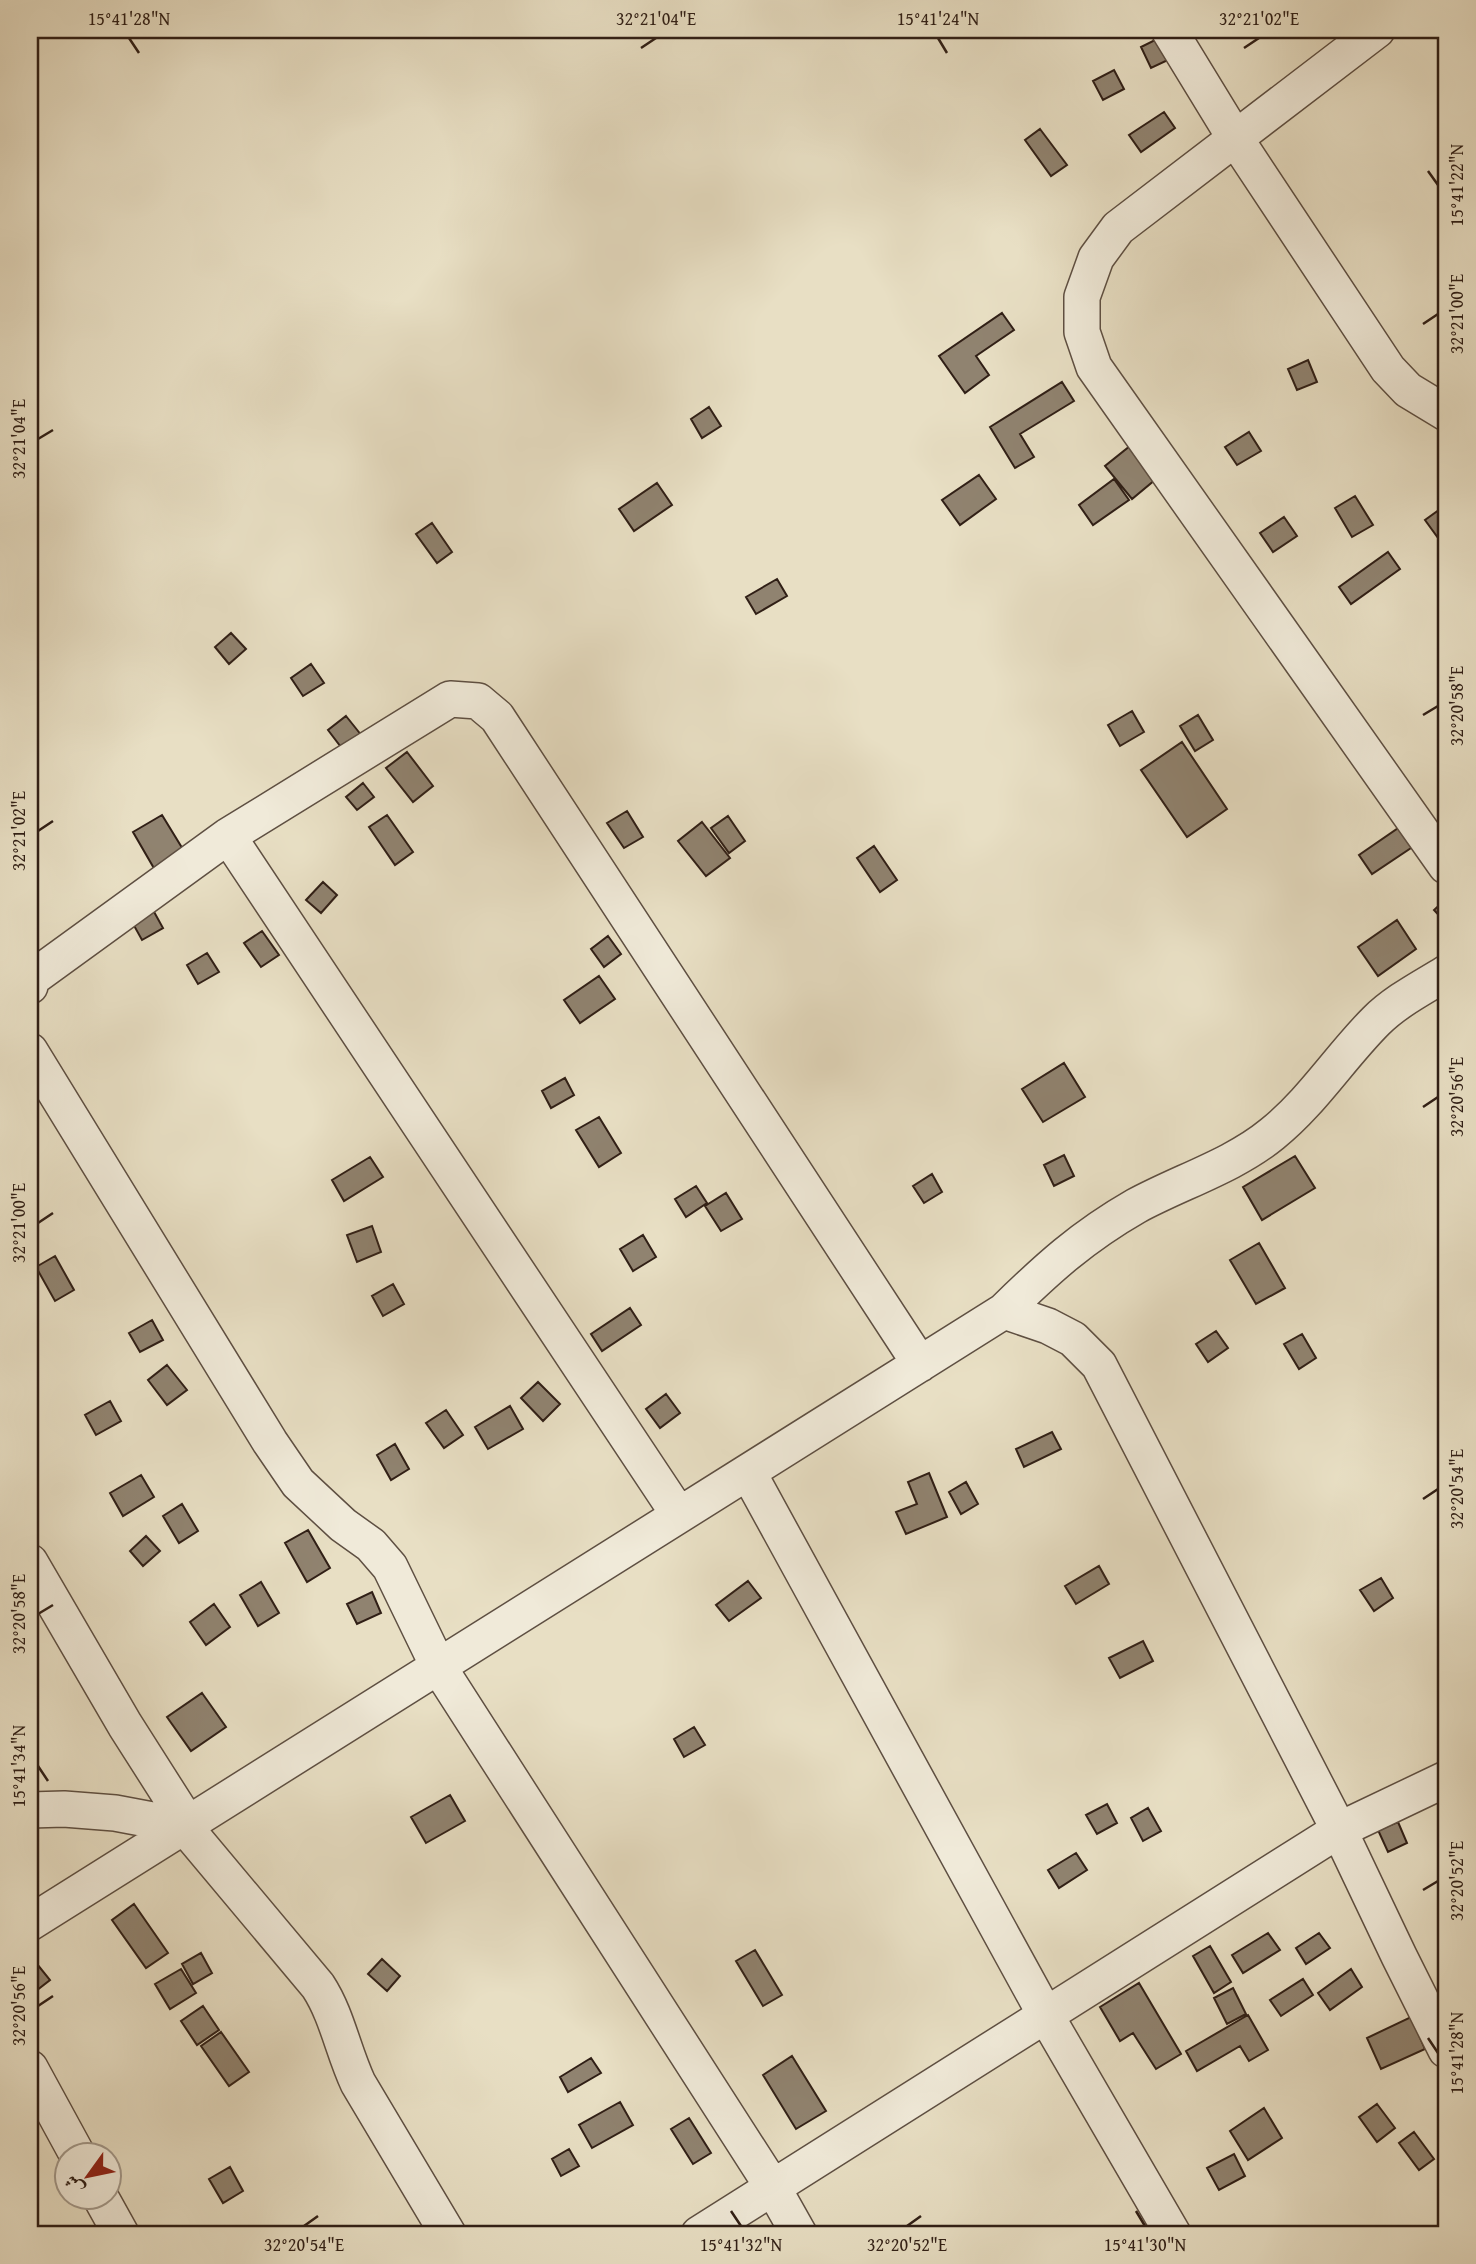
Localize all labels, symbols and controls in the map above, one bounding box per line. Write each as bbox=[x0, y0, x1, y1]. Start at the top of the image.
text: 15°41'28"N bbox=[88, 5, 171, 32]
text: 32°21'04"E bbox=[616, 5, 696, 32]
text: 15°41'24"N bbox=[897, 5, 980, 32]
text: 32°21'02"E bbox=[1219, 5, 1299, 32]
text: 15°41'22"N bbox=[1443, 143, 1470, 226]
text: 32°21'00"E bbox=[1443, 274, 1470, 354]
text: 32°21'04"E bbox=[5, 399, 32, 479]
text: 32°20'58"E bbox=[1443, 666, 1470, 746]
text: 32°21'02"E bbox=[5, 791, 32, 871]
text: 32°20'56"E bbox=[1443, 1057, 1470, 1137]
text: 32°21'00"E bbox=[5, 1183, 32, 1263]
text: 32°20'54"E bbox=[1443, 1449, 1470, 1529]
text: 32°20'58"E bbox=[5, 1574, 32, 1654]
text: 15°41'34"N bbox=[5, 1724, 32, 1807]
text: 32°20'52"E bbox=[1443, 1841, 1470, 1921]
text: 32°20'56"E bbox=[5, 1966, 32, 2046]
text: 15°41'28"N bbox=[1443, 2011, 1470, 2094]
north arrow bbox=[52, 2142, 122, 2212]
text: ش bbox=[57, 2170, 91, 2201]
text: 32°20'54"E bbox=[264, 2231, 344, 2258]
text: 15°41'32"N bbox=[700, 2231, 783, 2258]
text: 32°20'52"E bbox=[867, 2231, 947, 2258]
text: 15°41'30"N bbox=[1104, 2231, 1187, 2258]

